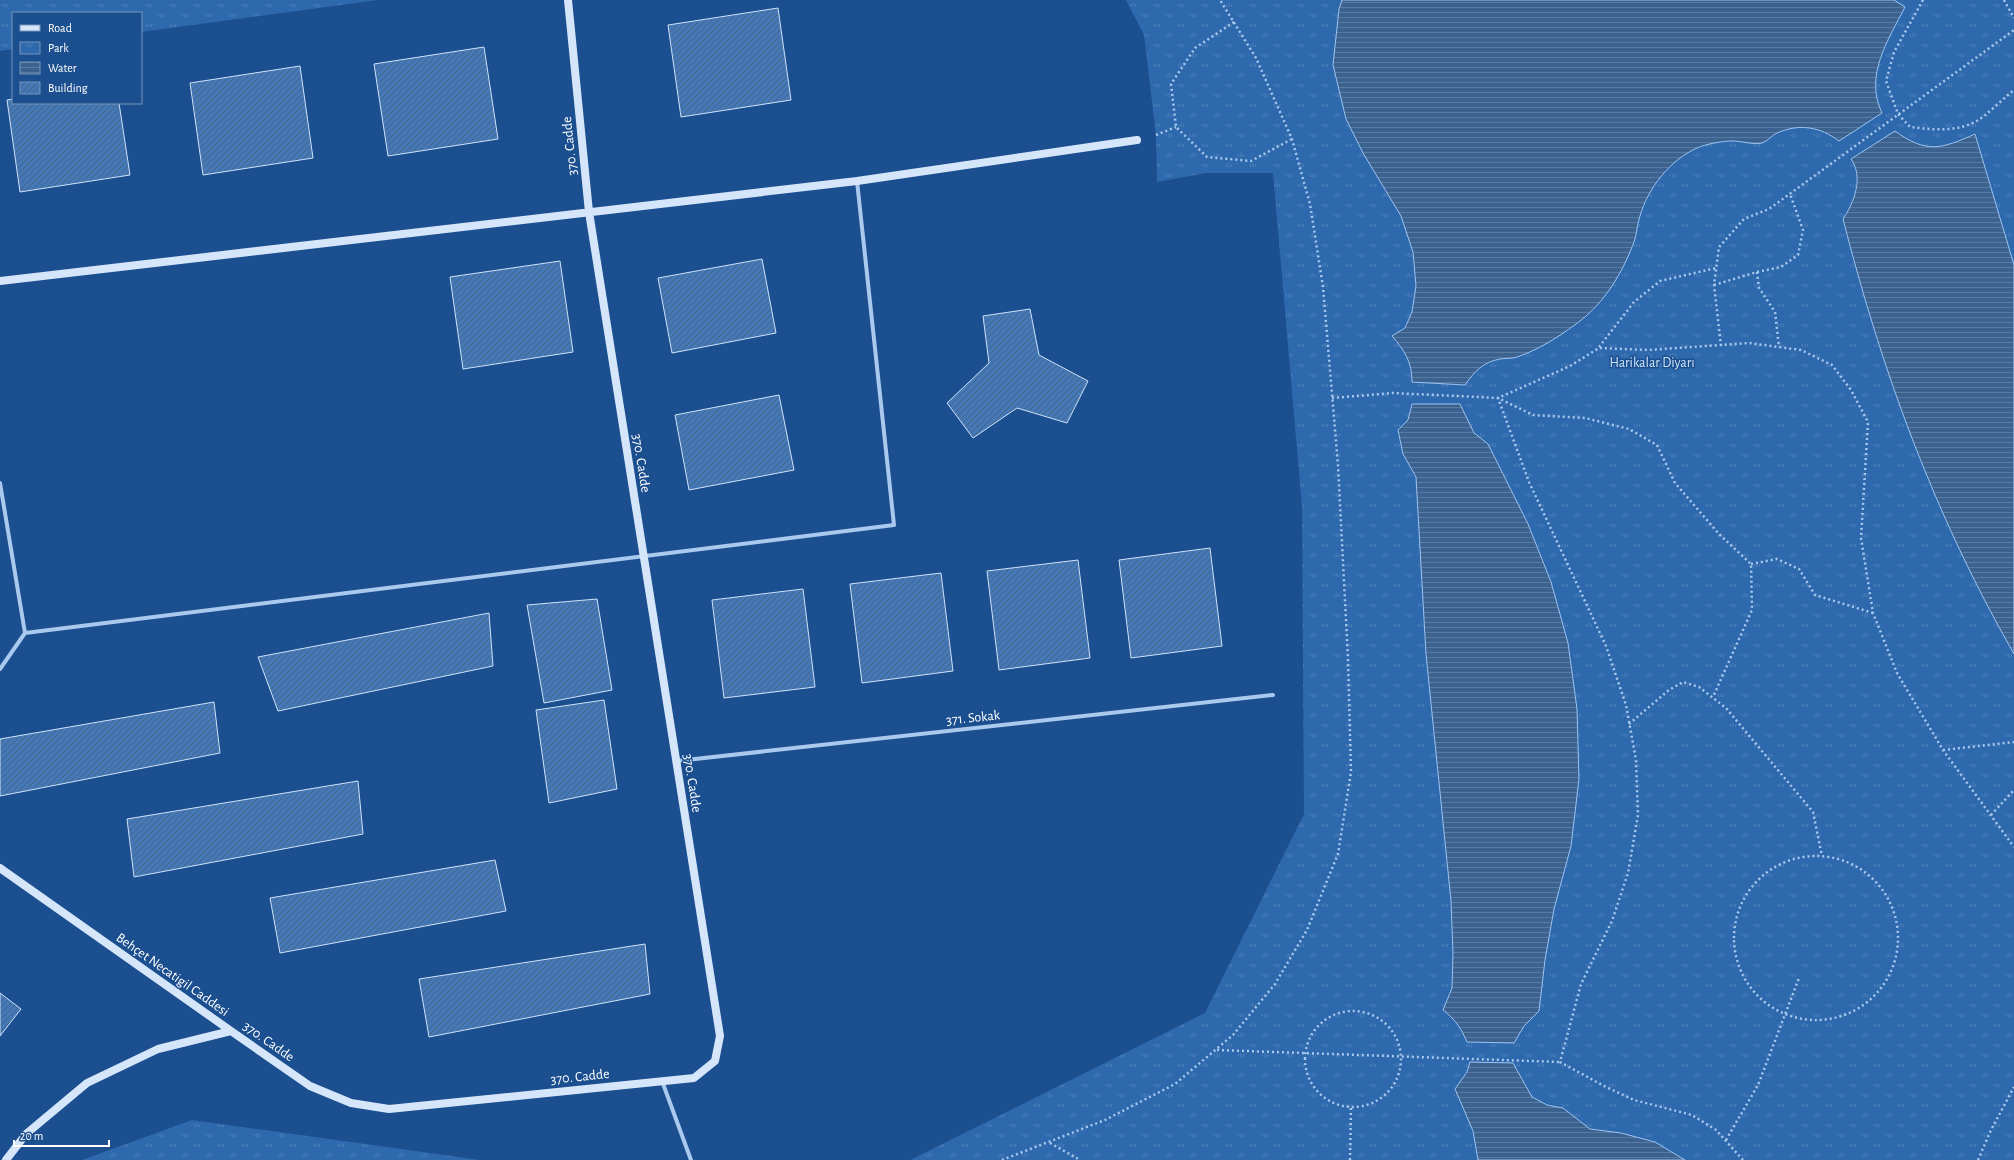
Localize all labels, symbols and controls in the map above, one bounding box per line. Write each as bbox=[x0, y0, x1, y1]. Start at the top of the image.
legend bbox=[12, 12, 142, 104]
text: Road bbox=[48, 22, 72, 34]
text: Park bbox=[48, 42, 69, 54]
text: Water bbox=[48, 62, 77, 74]
text: Building bbox=[48, 82, 88, 94]
street label: 370. Cadde bbox=[560, 116, 580, 176]
park label: Harikalar Diyarı bbox=[1609, 356, 1695, 370]
street label: 370. Cadde bbox=[629, 433, 653, 493]
street label: 371. Sokak bbox=[945, 708, 1001, 728]
street label: 370. Cadde bbox=[680, 753, 704, 813]
street label: Behçet Necatigil Caddesi bbox=[113, 931, 231, 1019]
street label: 370. Cadde bbox=[240, 1019, 297, 1065]
street label: 370. Cadde bbox=[550, 1067, 610, 1087]
scale bar bbox=[14, 1122, 109, 1148]
text: 20 m bbox=[20, 1130, 43, 1142]

